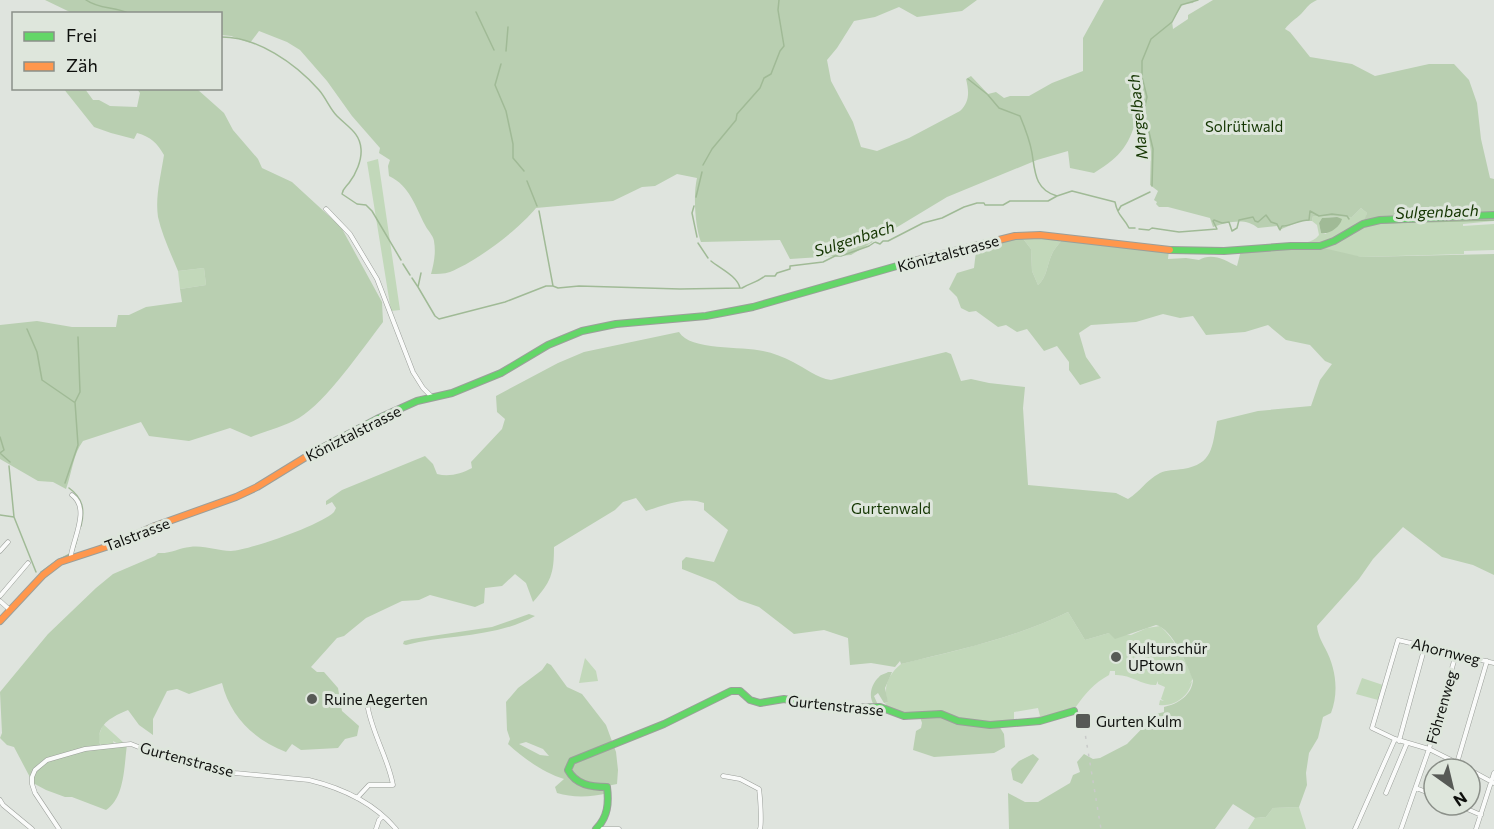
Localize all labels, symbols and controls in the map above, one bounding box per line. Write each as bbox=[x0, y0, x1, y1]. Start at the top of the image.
legend bbox=[12, 12, 222, 90]
text: Frei bbox=[66, 24, 97, 46]
text: Zäh bbox=[66, 54, 98, 76]
water label: Margelbach bbox=[1123, 73, 1151, 161]
park label: Solrütiwald bbox=[1205, 117, 1283, 135]
water label: Sulgenbach bbox=[1395, 200, 1479, 222]
water label: Sulgenbach bbox=[811, 216, 897, 260]
street label: Köniztalstrasse bbox=[895, 231, 1001, 275]
street label: Köniztalstrasse bbox=[302, 401, 404, 465]
park label: Gurtenwald bbox=[851, 499, 931, 517]
street label: Talstrasse bbox=[102, 513, 172, 555]
street label: Ahornweg bbox=[1410, 634, 1482, 668]
place label: Kulturschür UPtown bbox=[1128, 639, 1208, 674]
marker: Kulturschür UPtown bbox=[1109, 650, 1123, 664]
street label: Föhrenweg bbox=[1422, 668, 1460, 746]
place label: Ruine Aegerten bbox=[324, 690, 428, 708]
street label: Gurtenstrasse bbox=[787, 691, 885, 719]
marker: Ruine Aegerten bbox=[305, 692, 319, 706]
marker: Gurten Kulm bbox=[1074, 712, 1092, 730]
place label: Gurten Kulm bbox=[1096, 712, 1182, 730]
street label: Gurtenstrasse bbox=[138, 738, 236, 780]
north arrow bbox=[1422, 757, 1482, 817]
text: N bbox=[1450, 789, 1471, 811]

